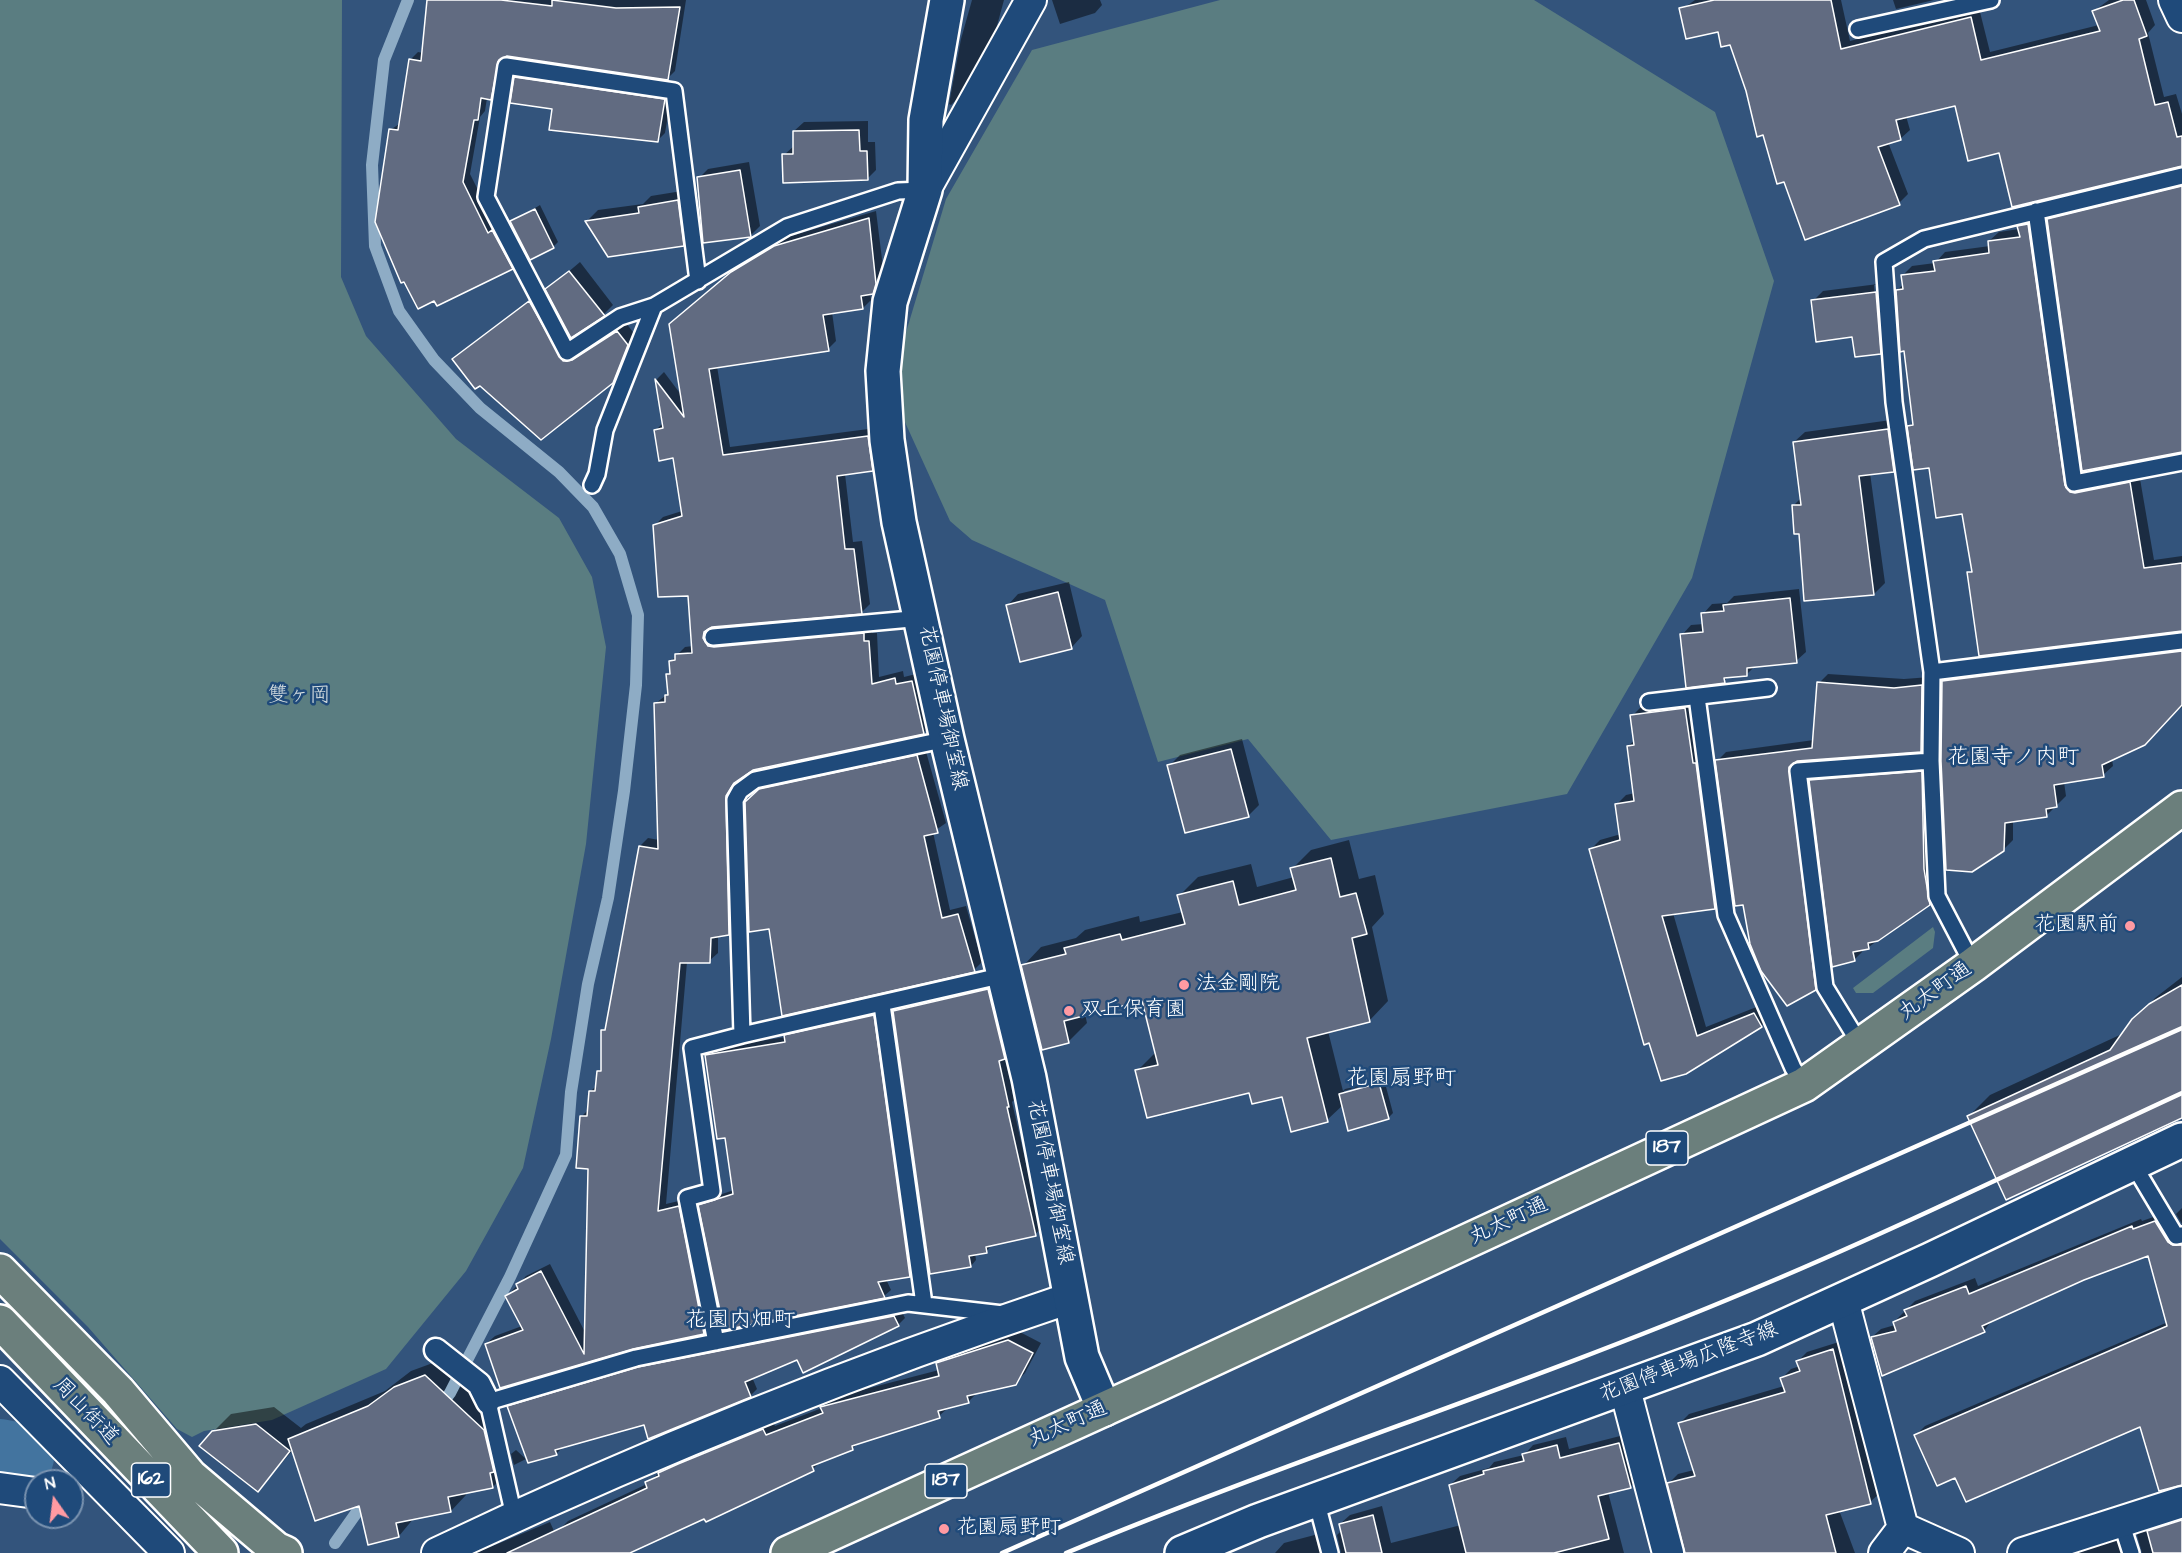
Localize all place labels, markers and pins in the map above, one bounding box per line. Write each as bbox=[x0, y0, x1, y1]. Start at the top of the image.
place label: 花園駅前 bbox=[2034, 913, 2118, 939]
marker: 花園駅前 bbox=[2123, 919, 2137, 933]
place label: 法金剛院 bbox=[1196, 972, 1280, 998]
marker: 法金剛院 bbox=[1177, 978, 1191, 992]
place label: 双丘保育園 bbox=[1081, 998, 1186, 1024]
marker: 双丘保育園 bbox=[1062, 1004, 1076, 1018]
place label: 花園扇野町 bbox=[956, 1516, 1061, 1542]
marker: 花園扇野町 bbox=[937, 1522, 951, 1536]

